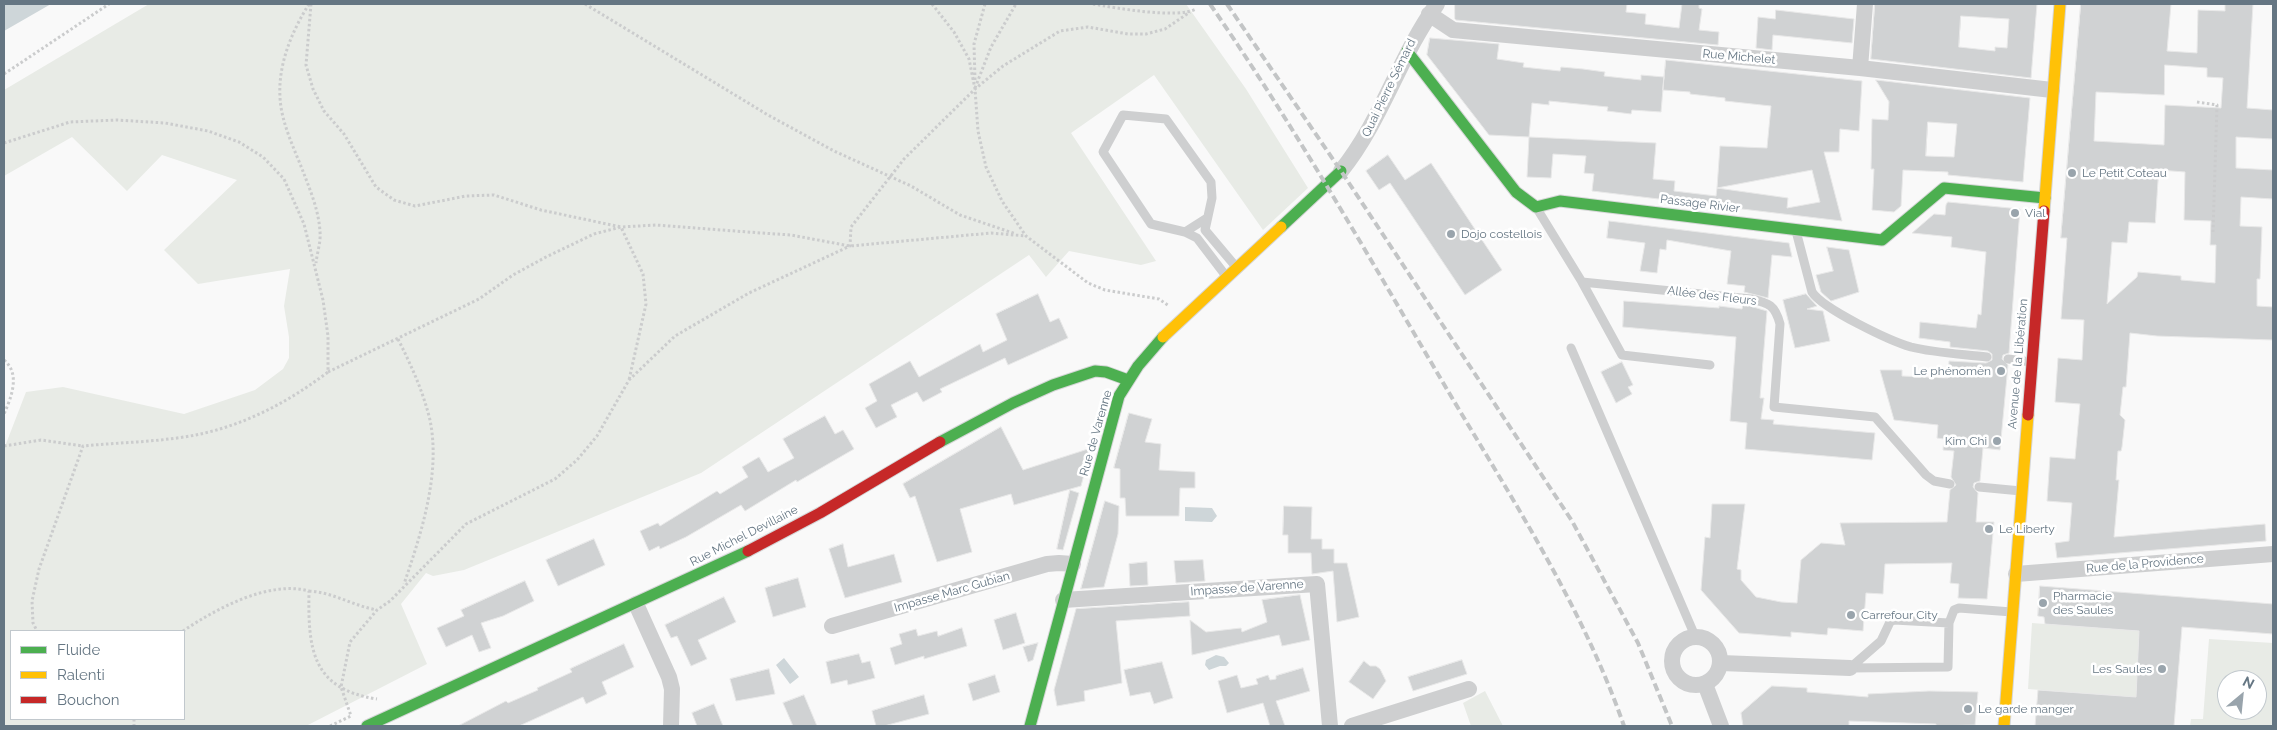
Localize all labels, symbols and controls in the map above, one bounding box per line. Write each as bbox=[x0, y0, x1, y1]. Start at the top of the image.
street label: Quai Pierre Sémard bbox=[1359, 37, 1419, 139]
street label: Rue Michelet bbox=[1702, 47, 1776, 67]
place label: Le Petit Coteau bbox=[2082, 166, 2167, 180]
marker: Le Petit Coteau bbox=[2066, 167, 2078, 179]
street label: Passage Rivier bbox=[1659, 192, 1741, 216]
place label: Vial bbox=[2025, 206, 2046, 220]
marker: Vial bbox=[2009, 207, 2021, 219]
place label: Dojo costellois bbox=[1461, 227, 1542, 241]
marker: Dojo costellois bbox=[1445, 228, 1457, 240]
street label: Allée des Fleurs bbox=[1667, 283, 1757, 309]
street label: Avenue de la Libération bbox=[2005, 298, 2031, 430]
place label: Le phénomèn bbox=[1913, 364, 1991, 378]
marker: Le phénomèn bbox=[1995, 365, 2007, 377]
street label: Rue de Varenne bbox=[1077, 388, 1115, 478]
place label: Kim Chi bbox=[1945, 434, 1987, 448]
marker: Kim Chi bbox=[1991, 435, 2003, 447]
street label: Rue Michel Devillaine bbox=[688, 503, 800, 569]
place label: Le Liberty bbox=[1999, 522, 2055, 536]
marker: Le Liberty bbox=[1983, 523, 1995, 535]
street label: Rue de la Providence bbox=[2086, 552, 2204, 576]
street label: Impasse Marc Gubian bbox=[893, 569, 1011, 615]
street label: Impasse de Varenne bbox=[1190, 577, 1304, 599]
place label: Pharmacie des Saules bbox=[2053, 589, 2113, 617]
marker: Pharmacie des Saules bbox=[2037, 597, 2049, 609]
place label: Carrefour City bbox=[1861, 608, 1938, 622]
marker: Carrefour City bbox=[1845, 609, 1857, 621]
legend bbox=[10, 630, 185, 720]
text: Fluide bbox=[57, 641, 100, 659]
place label: Les Saules bbox=[2092, 662, 2152, 676]
marker: Les Saules bbox=[2156, 663, 2168, 675]
text: Ralenti bbox=[57, 666, 105, 684]
north arrow bbox=[2217, 670, 2267, 720]
text: N bbox=[2240, 673, 2257, 692]
text: Bouchon bbox=[57, 691, 119, 709]
place label: Le garde manger bbox=[1978, 702, 2074, 716]
marker: Le garde manger bbox=[1962, 703, 1974, 715]

